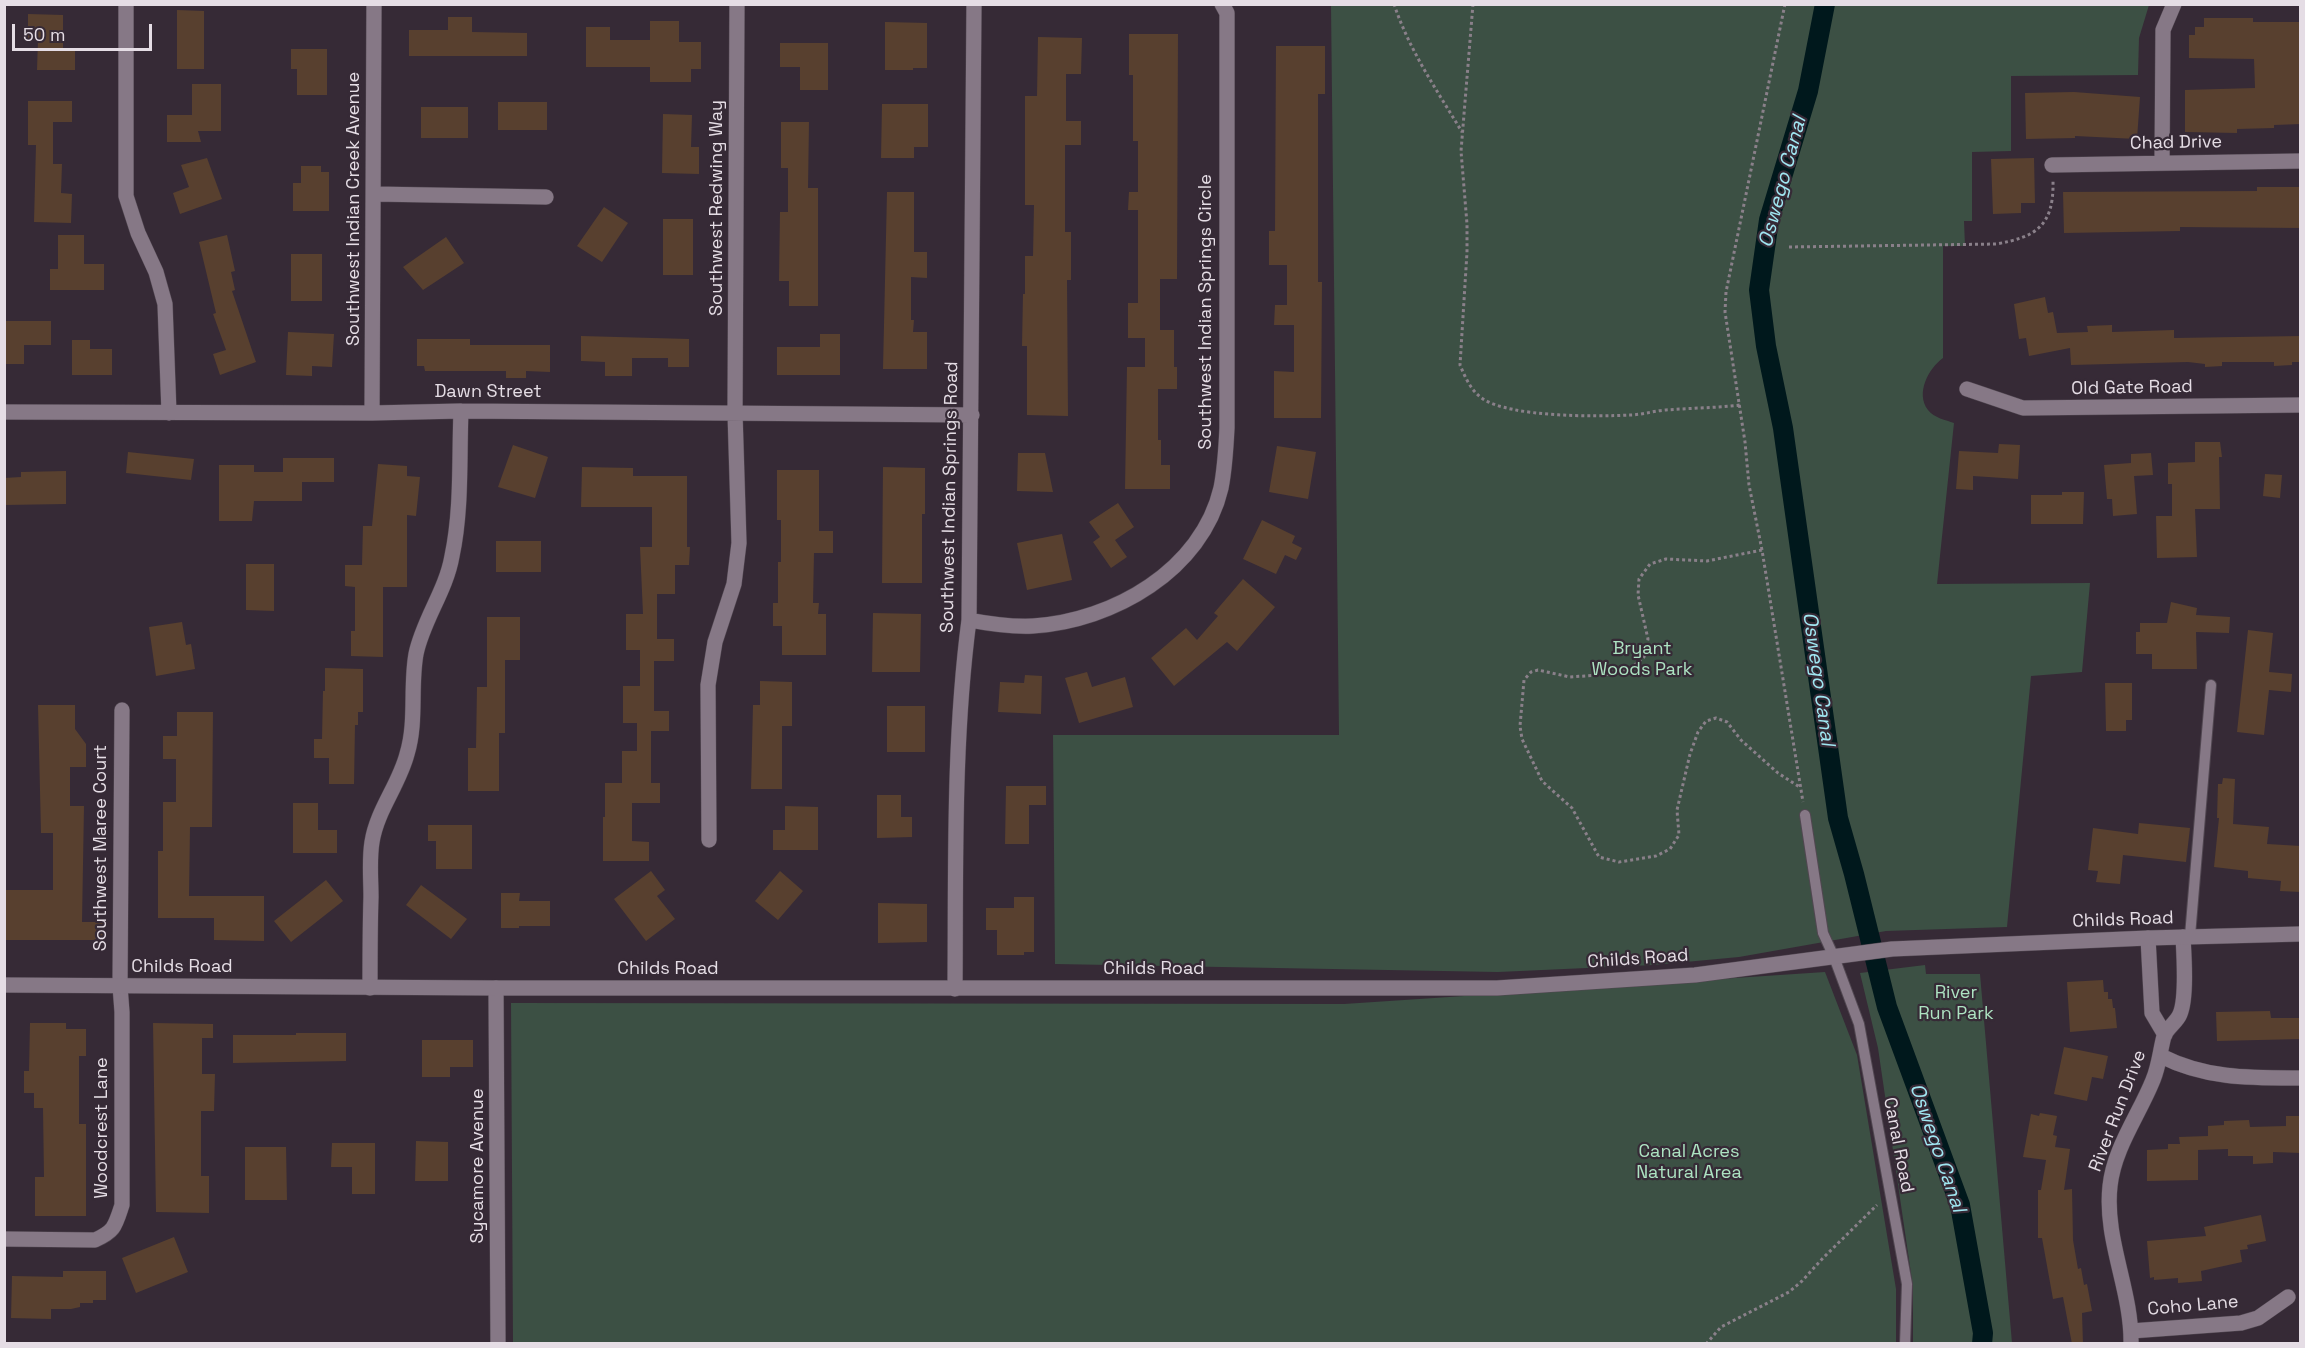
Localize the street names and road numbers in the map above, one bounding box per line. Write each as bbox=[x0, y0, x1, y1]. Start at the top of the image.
street label: Southwest Indian Creek Avenue bbox=[343, 72, 365, 346]
street label: Southwest Redwing Way bbox=[706, 100, 728, 316]
street label: Chad Drive bbox=[2130, 131, 2222, 155]
street label: Southwest Indian Springs Circle bbox=[1195, 174, 1217, 450]
street label: Southwest Indian Springs Road bbox=[937, 361, 963, 633]
street label: Old Gate Road bbox=[2071, 376, 2193, 400]
street label: Dawn Street bbox=[434, 381, 542, 403]
street label: Southwest Maree Court bbox=[90, 745, 112, 951]
street label: Childs Road bbox=[2072, 907, 2174, 933]
street label: Childs Road bbox=[1587, 945, 1689, 973]
street label: Childs Road bbox=[131, 956, 233, 978]
street label: Childs Road bbox=[617, 958, 719, 980]
street label: Childs Road bbox=[1103, 958, 1205, 980]
street label: River Run Drive bbox=[2085, 1047, 2151, 1175]
street label: Woodcrest Lane bbox=[91, 1057, 113, 1199]
street label: Sycamore Avenue bbox=[467, 1088, 489, 1244]
street label: Canal Road bbox=[1878, 1096, 1918, 1194]
street label: Coho Lane bbox=[2147, 1291, 2239, 1321]

